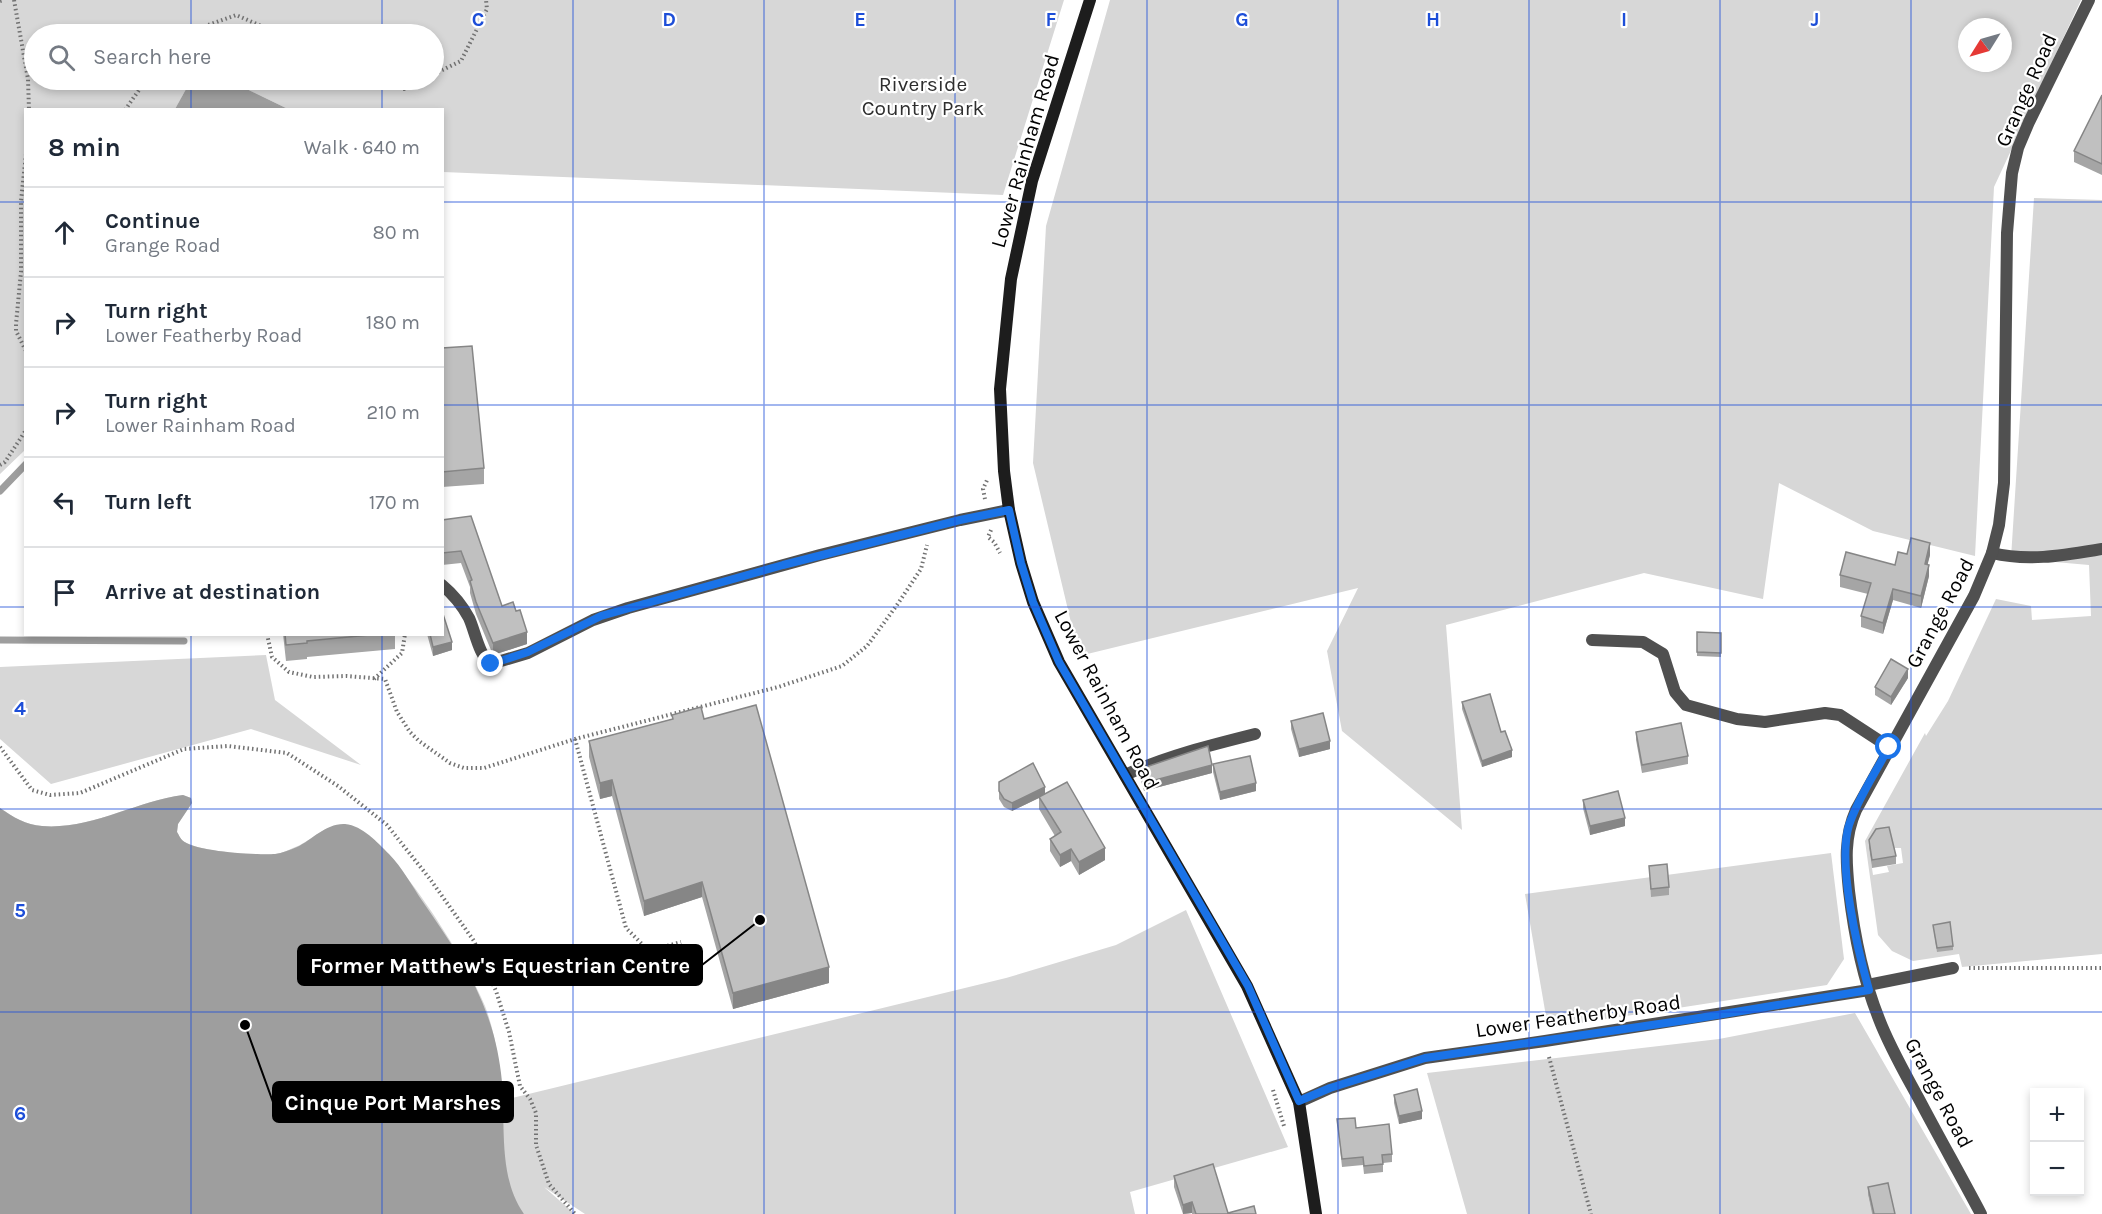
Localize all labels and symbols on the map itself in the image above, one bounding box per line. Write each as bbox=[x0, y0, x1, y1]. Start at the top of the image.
text: C bbox=[472, 8, 484, 31]
text: D bbox=[662, 8, 676, 31]
text: E bbox=[854, 8, 866, 31]
text: F bbox=[1046, 8, 1057, 31]
text: G bbox=[1235, 8, 1249, 31]
text: H bbox=[1426, 8, 1440, 31]
text: I bbox=[1621, 8, 1627, 31]
text: J bbox=[1811, 8, 1819, 31]
north arrow bbox=[1958, 18, 2012, 72]
street label: Grange Road bbox=[1990, 30, 2062, 150]
street label: Lower Rainham Road bbox=[986, 51, 1064, 251]
park label: Riverside Country Park bbox=[862, 72, 984, 120]
street label: Grange Road bbox=[1901, 554, 1979, 672]
street label: Lower Rainham Road bbox=[1049, 606, 1165, 794]
route end bbox=[477, 650, 503, 676]
text: 4 bbox=[14, 697, 26, 720]
route start bbox=[1875, 733, 1901, 759]
text: 5 bbox=[14, 899, 26, 922]
callout: Former Matthew's Equestrian Centre bbox=[298, 945, 702, 985]
text: Former Matthew's Equestrian Centre bbox=[310, 953, 690, 979]
street label: Lower Featherby Road bbox=[1474, 990, 1682, 1042]
street label: Grange Road bbox=[1900, 1034, 1978, 1152]
callout: Cinque Port Marshes bbox=[273, 1082, 513, 1122]
text: Cinque Port Marshes bbox=[285, 1090, 501, 1116]
text: 6 bbox=[14, 1102, 26, 1125]

